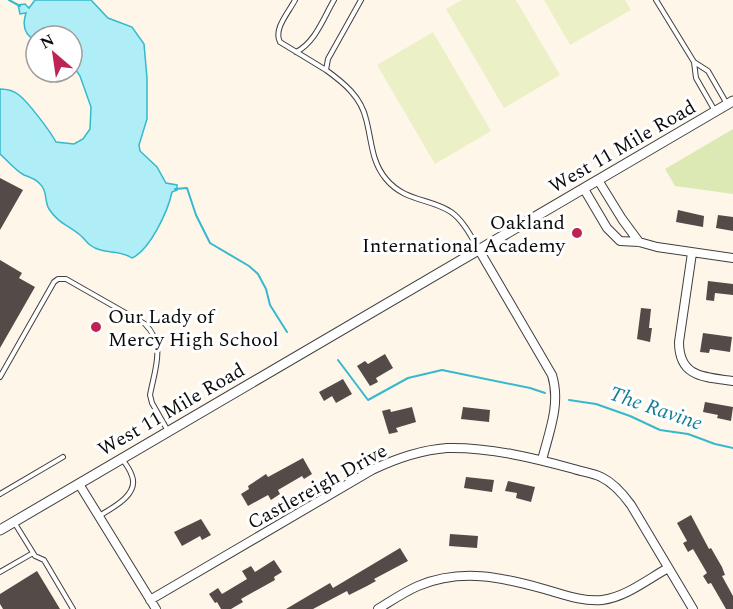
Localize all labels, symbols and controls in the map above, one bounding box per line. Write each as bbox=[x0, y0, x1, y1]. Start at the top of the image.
north arrow bbox=[24, 24, 84, 84]
text: N bbox=[36, 28, 59, 55]
street label: West 11 Mile Road bbox=[543, 93, 702, 201]
place label: Oakland International Academy bbox=[362, 208, 566, 261]
marker: Oakland International Academy bbox=[570, 226, 584, 240]
place label: Our Lady of Mercy High School bbox=[108, 302, 279, 355]
marker: Our Lady of Mercy High School bbox=[89, 320, 103, 334]
street label: West 11 Mile Road bbox=[92, 356, 251, 464]
water label: The Ravine bbox=[605, 378, 707, 440]
street label: Castlereigh Drive bbox=[242, 436, 393, 538]

